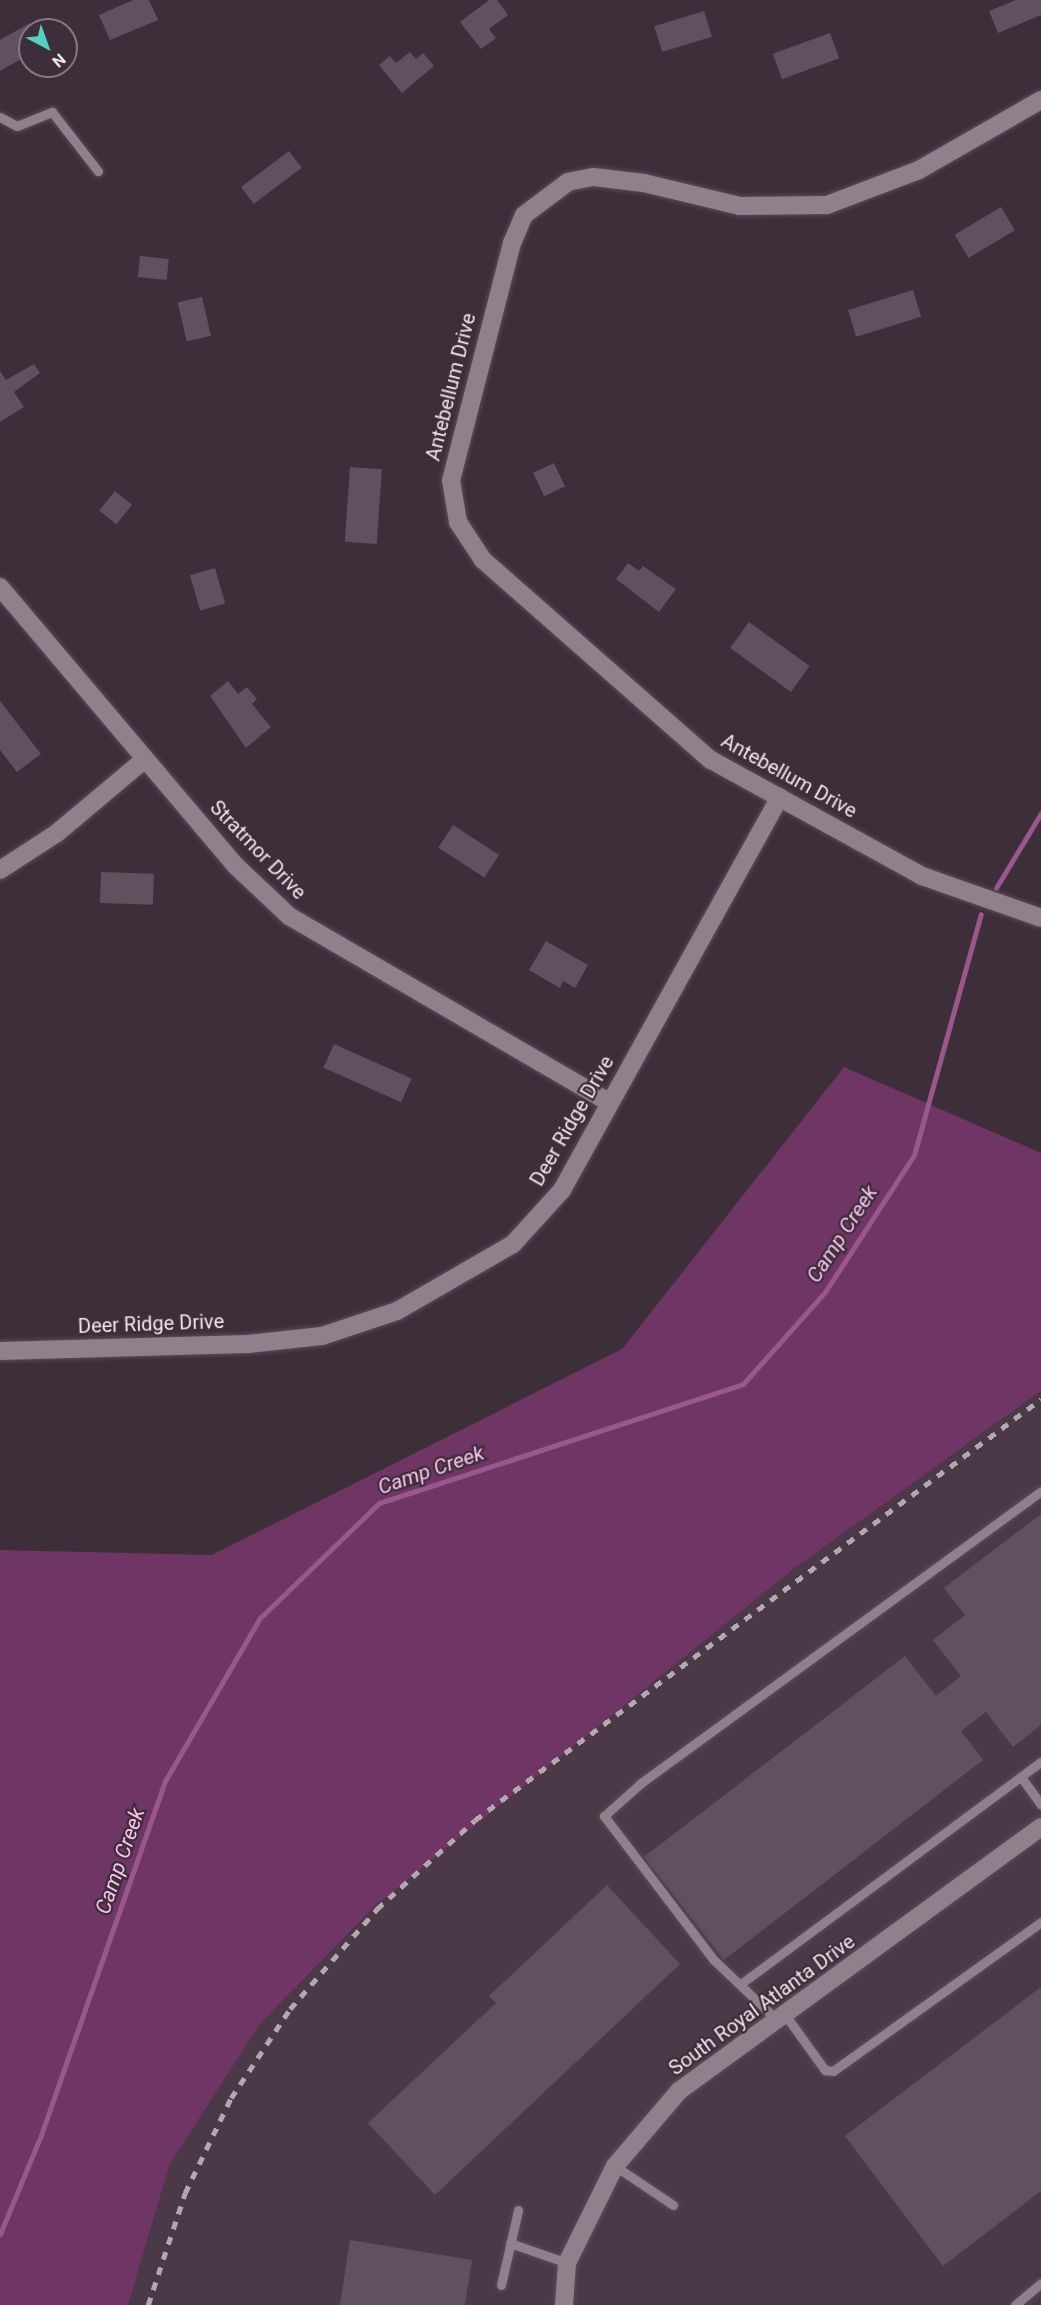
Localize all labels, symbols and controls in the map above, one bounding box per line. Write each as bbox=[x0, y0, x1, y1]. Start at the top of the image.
north arrow bbox=[18, 18, 78, 78]
text: N bbox=[48, 50, 69, 71]
street label: Antebellum Drive bbox=[421, 311, 481, 463]
street label: Antebellum Drive bbox=[717, 729, 861, 823]
street label: Stratmor Drive bbox=[205, 796, 311, 904]
street label: Deer Ridge Drive bbox=[525, 1052, 619, 1190]
water label: Camp Creek bbox=[801, 1181, 883, 1287]
street label: Deer Ridge Drive bbox=[77, 1309, 225, 1339]
water label: Camp Creek bbox=[375, 1440, 487, 1500]
water label: Camp Creek bbox=[90, 1805, 150, 1917]
street label: South Royal Atlanta Drive bbox=[664, 1929, 860, 2081]

